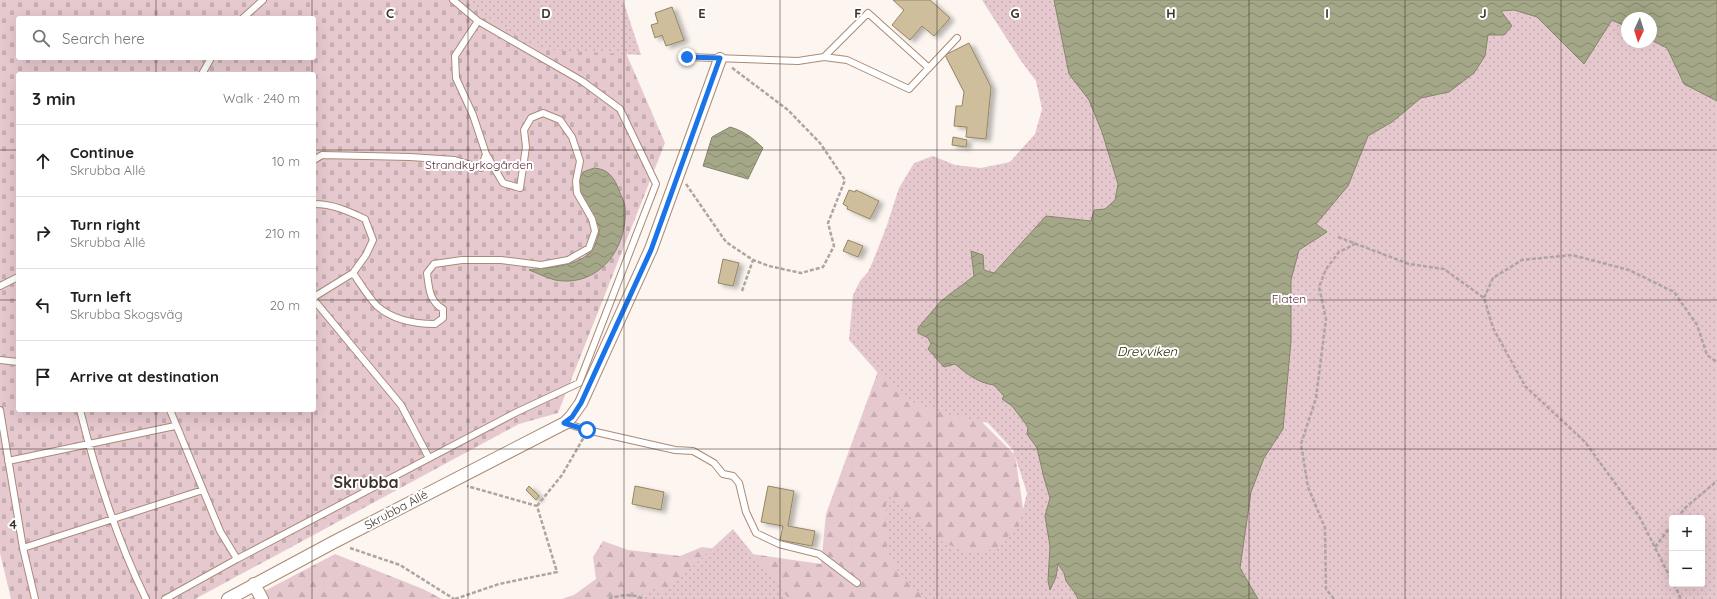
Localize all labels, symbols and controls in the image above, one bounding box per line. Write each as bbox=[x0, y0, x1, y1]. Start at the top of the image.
text: C bbox=[386, 5, 394, 21]
text: D bbox=[541, 5, 551, 21]
text: E bbox=[698, 5, 706, 21]
text: F bbox=[854, 5, 862, 21]
text: G bbox=[1010, 5, 1020, 21]
text: H bbox=[1166, 5, 1176, 21]
text: I bbox=[1325, 5, 1329, 21]
text: J bbox=[1479, 5, 1487, 21]
north arrow bbox=[1621, 12, 1657, 48]
search box bbox=[16, 16, 316, 60]
icon: search bbox=[30, 27, 52, 49]
text: Search here bbox=[62, 29, 145, 48]
route end bbox=[678, 48, 696, 66]
text: 3 min bbox=[32, 88, 76, 109]
text: Walk · 240 m bbox=[223, 90, 300, 106]
text: Continue bbox=[70, 143, 134, 162]
icon: ahead bbox=[32, 150, 54, 172]
text: 10 m bbox=[272, 153, 300, 169]
park label: Strandkyrkogården bbox=[425, 157, 533, 172]
text: Skrubba Allé bbox=[70, 162, 145, 178]
text: Turn right bbox=[70, 215, 141, 234]
icon: right bbox=[32, 222, 54, 244]
text: 210 m bbox=[265, 225, 300, 241]
text: Skrubba Allé bbox=[70, 234, 145, 250]
text: Turn left bbox=[70, 287, 132, 306]
park label: Flaten bbox=[1272, 291, 1306, 306]
icon: left bbox=[32, 294, 54, 316]
text: 20 m bbox=[270, 297, 300, 313]
text: Skrubba Skogsväg bbox=[70, 306, 183, 322]
water label: Drevviken bbox=[1117, 343, 1178, 359]
icon: arrive bbox=[32, 366, 54, 388]
text: Arrive at destination bbox=[70, 367, 219, 386]
route start bbox=[578, 421, 596, 439]
district label: Skrubba bbox=[333, 472, 399, 492]
street label: Skrubba Allé bbox=[361, 486, 430, 533]
map controls bbox=[1669, 515, 1705, 587]
button: + bbox=[1669, 515, 1705, 551]
text: 4 bbox=[9, 516, 17, 532]
button: − bbox=[1669, 551, 1705, 587]

